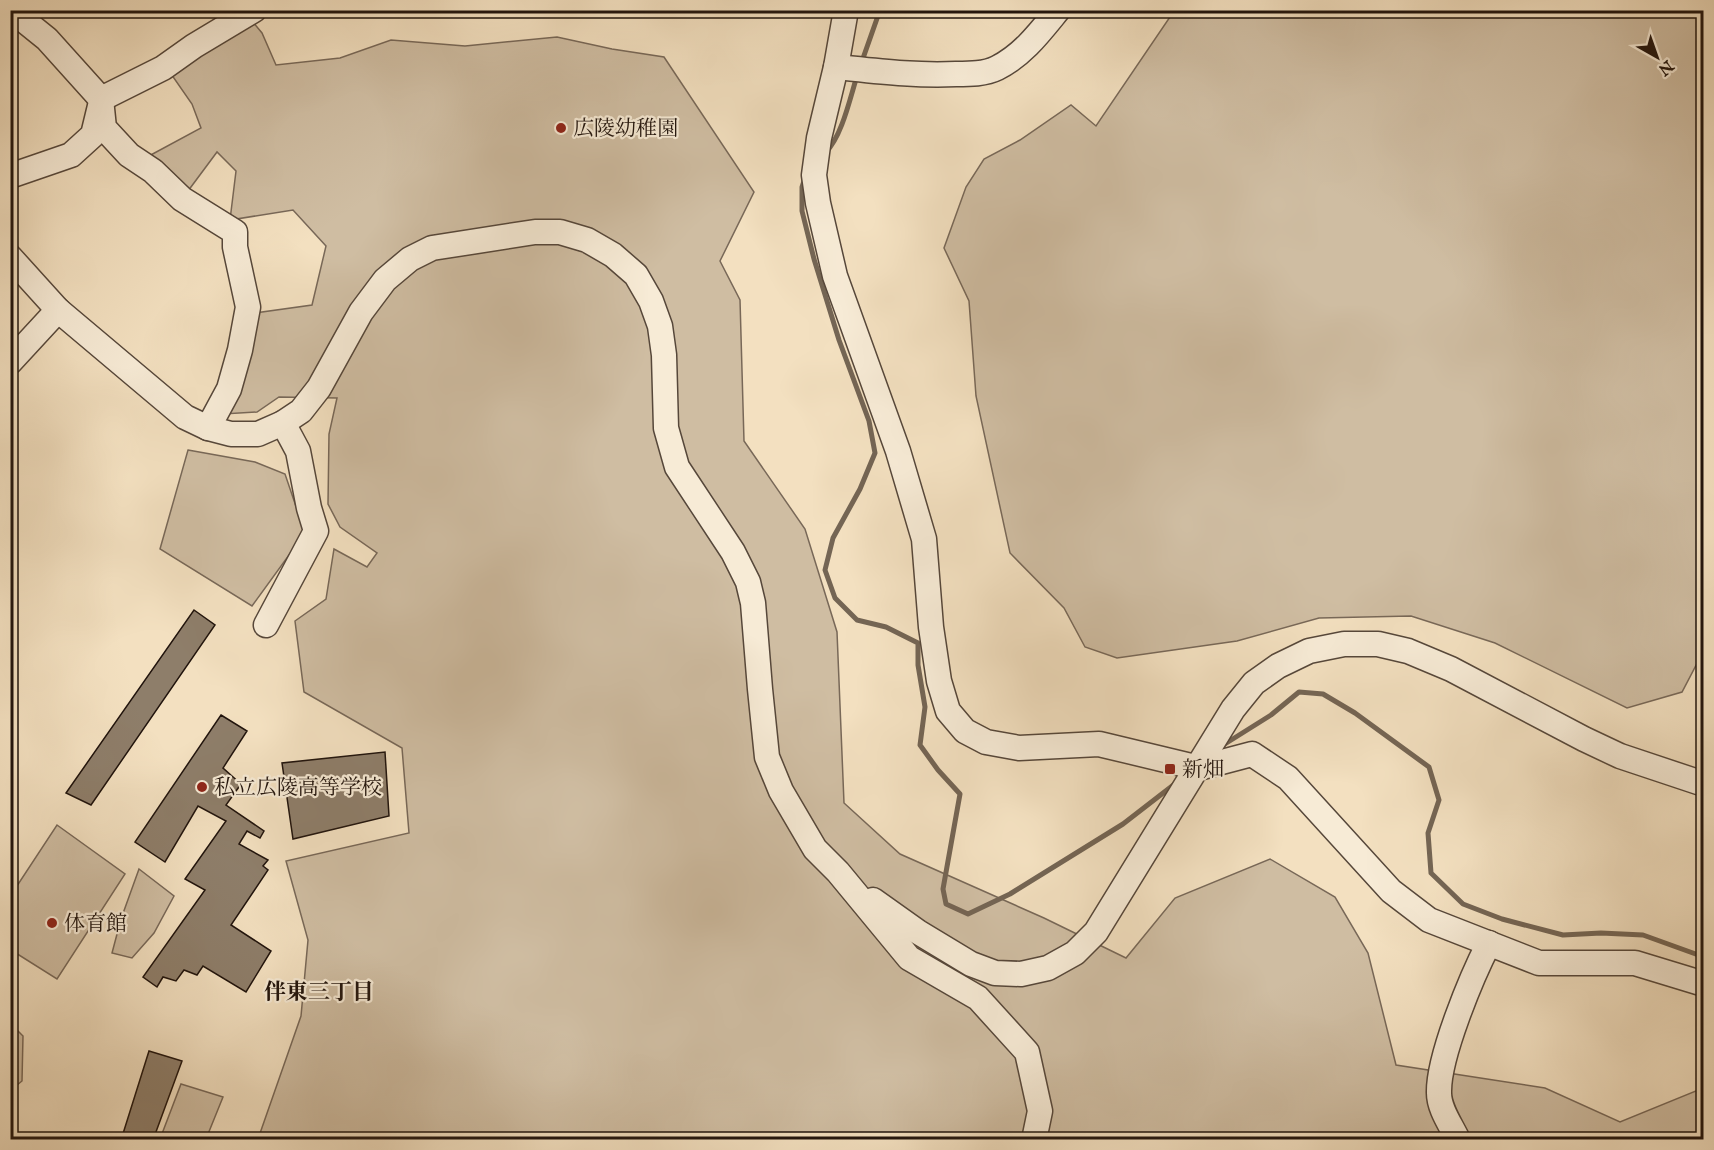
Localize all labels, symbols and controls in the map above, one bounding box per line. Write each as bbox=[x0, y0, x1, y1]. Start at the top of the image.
north arrow bbox=[1627, 27, 1687, 87]
text: N bbox=[1654, 54, 1678, 79]
place label: 広陵幼稚園 bbox=[573, 116, 678, 143]
marker: 広陵幼稚園 bbox=[554, 121, 568, 135]
place label: 新畑 bbox=[1182, 757, 1224, 784]
marker: 新畑 bbox=[1163, 762, 1177, 776]
place label: 私立広陵高等学校 bbox=[214, 775, 382, 802]
marker: 私立広陵高等学校 bbox=[195, 780, 209, 794]
place label: 体育館 bbox=[64, 911, 127, 938]
marker: 体育館 bbox=[45, 916, 59, 930]
district label: 伴東三丁目 bbox=[264, 979, 374, 1007]

